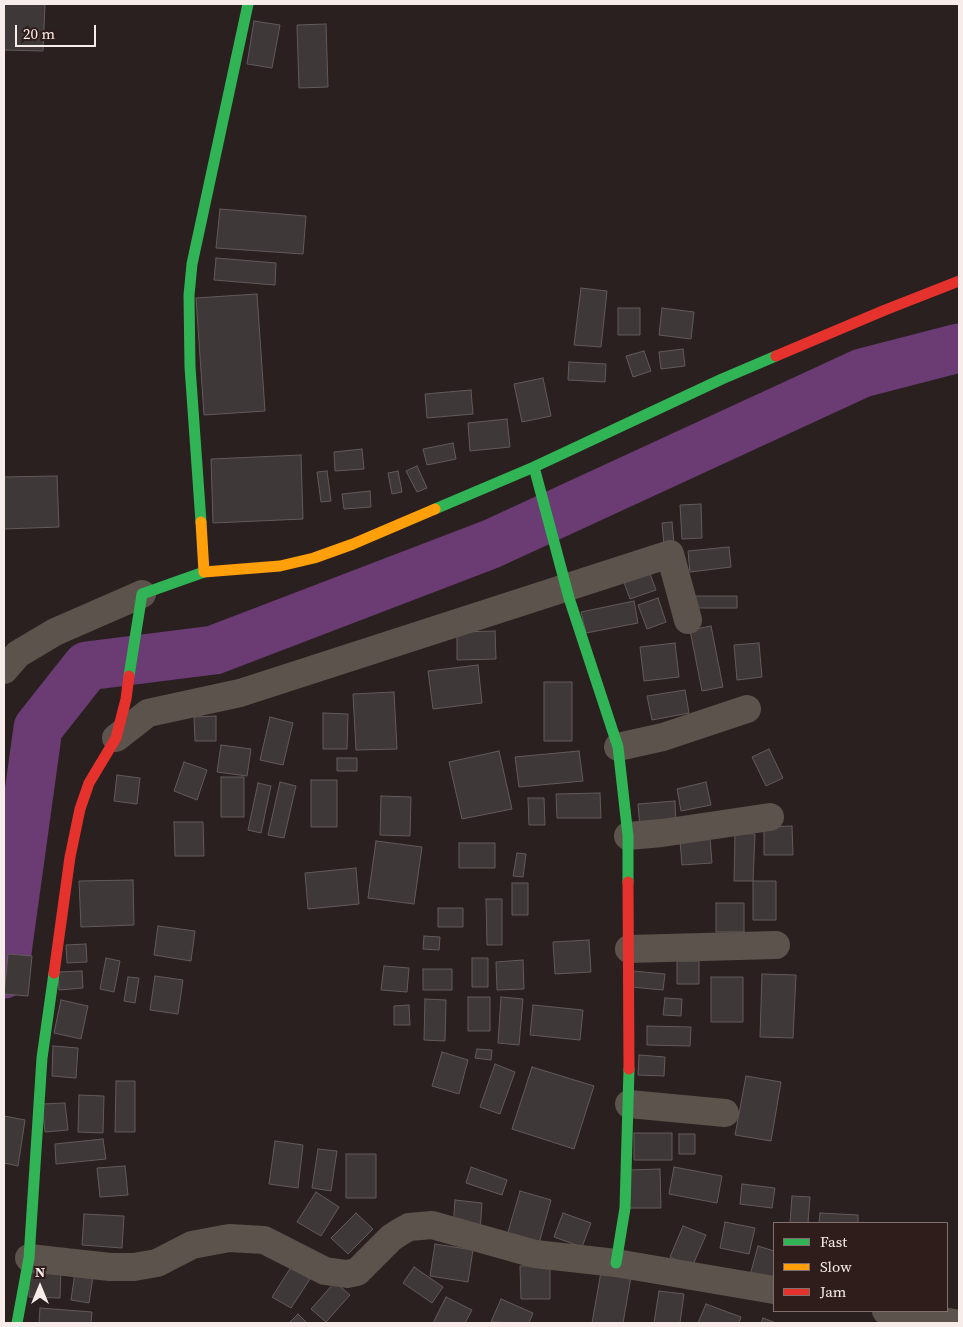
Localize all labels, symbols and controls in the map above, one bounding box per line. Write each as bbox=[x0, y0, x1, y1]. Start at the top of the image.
scale bar bbox=[18, 15, 99, 47]
text: 20 m bbox=[23, 23, 55, 44]
legend bbox=[773, 1222, 948, 1312]
text: Fast bbox=[820, 1231, 847, 1252]
text: Slow bbox=[820, 1256, 852, 1277]
north arrow bbox=[15, 1262, 65, 1312]
text: N bbox=[35, 1262, 45, 1282]
text: Jam bbox=[820, 1281, 846, 1302]

